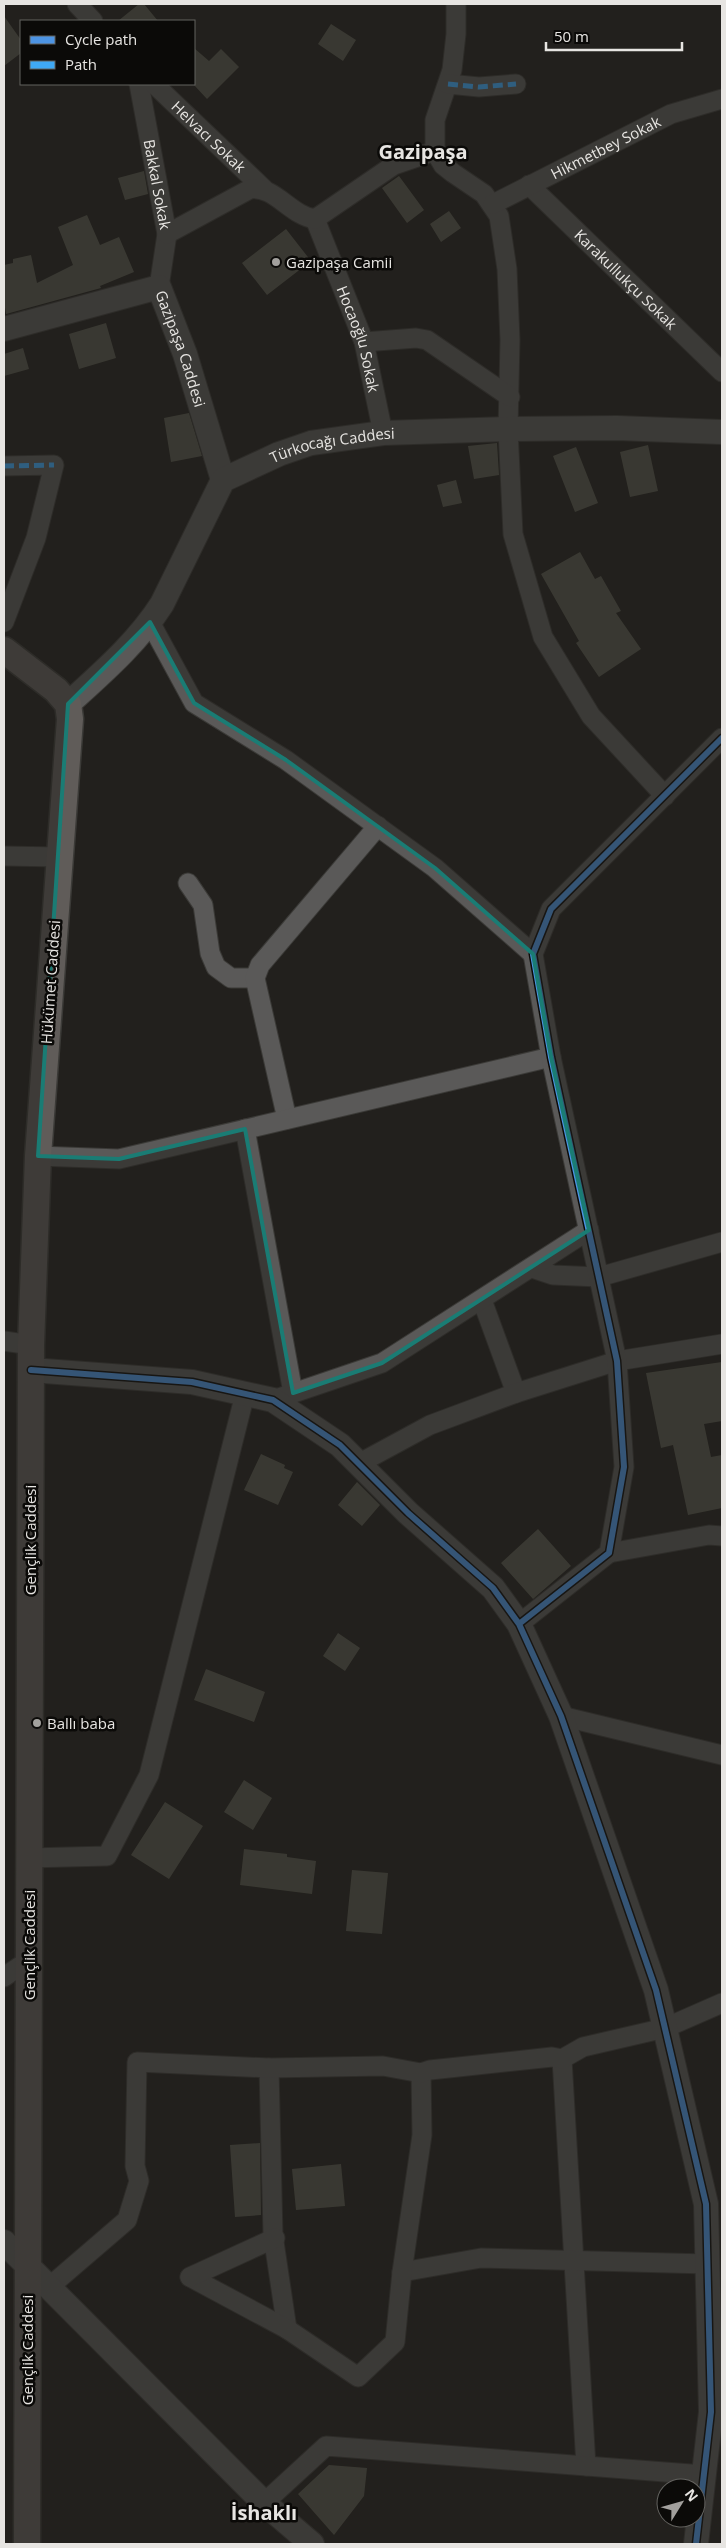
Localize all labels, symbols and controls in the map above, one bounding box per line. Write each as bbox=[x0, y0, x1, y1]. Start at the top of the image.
legend bbox=[20, 20, 195, 85]
scale bar bbox=[546, 20, 682, 52]
text: 50 m bbox=[554, 26, 589, 46]
text: Cycle path bbox=[65, 29, 137, 49]
text: Path bbox=[65, 54, 97, 74]
street label: Helvacı Sokak bbox=[168, 96, 250, 177]
street label: Hikmetbey Sokak bbox=[547, 111, 664, 183]
street label: Bakkal Sokak bbox=[140, 138, 176, 231]
district label: Gazipaşa bbox=[378, 138, 468, 165]
street label: Karakullukçu Sokak bbox=[570, 225, 682, 333]
place label: Gazipaşa Camii bbox=[286, 252, 392, 272]
marker: Gazipaşa Camii bbox=[270, 256, 282, 268]
street label: Hocaoğlu Sokak bbox=[333, 283, 384, 394]
street label: Gazipaşa Caddesi bbox=[151, 287, 210, 409]
street label: Türkocağı Caddesi bbox=[266, 423, 395, 467]
street label: Hükümet Caddesi bbox=[36, 919, 64, 1045]
street label: Gençlik Caddesi bbox=[20, 1485, 40, 1595]
place label: Ballı baba bbox=[47, 1713, 115, 1733]
marker: Ballı baba bbox=[31, 1717, 43, 1729]
street label: Gençlik Caddesi bbox=[19, 1890, 39, 2000]
street label: Gençlik Caddesi bbox=[17, 2295, 37, 2405]
north arrow bbox=[656, 2478, 706, 2528]
text: N bbox=[681, 2485, 703, 2505]
district label: İshaklı bbox=[231, 2499, 297, 2526]

